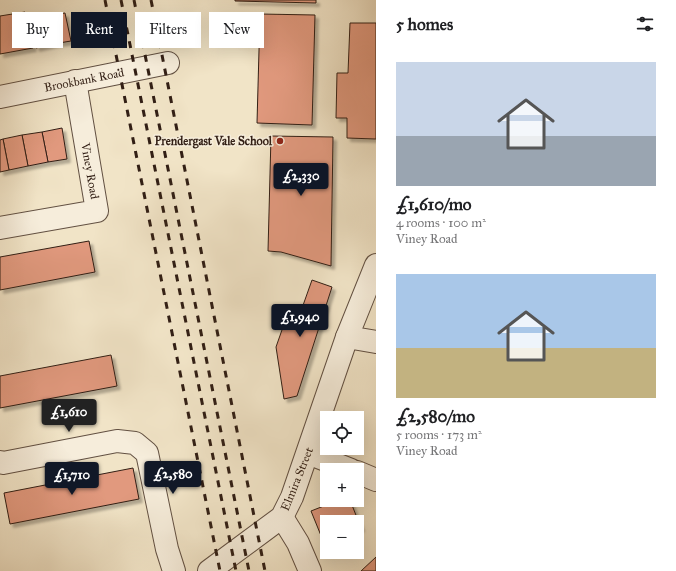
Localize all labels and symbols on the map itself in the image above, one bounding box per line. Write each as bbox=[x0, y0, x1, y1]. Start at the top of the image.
street label: Brookbank Road bbox=[43, 65, 125, 95]
place label: Prendergast Vale School bbox=[155, 134, 273, 149]
marker: Prendergast Vale School bbox=[275, 136, 285, 146]
street label: Viney Road bbox=[78, 141, 102, 200]
pin: £2,330 bbox=[268, 163, 334, 197]
pin: £1,940 bbox=[267, 304, 333, 338]
pin: £1,610 bbox=[36, 399, 102, 433]
street label: Elmira Street bbox=[278, 445, 316, 513]
pin: £2,580 bbox=[140, 461, 206, 495]
pin: £1,710 bbox=[39, 462, 105, 496]

